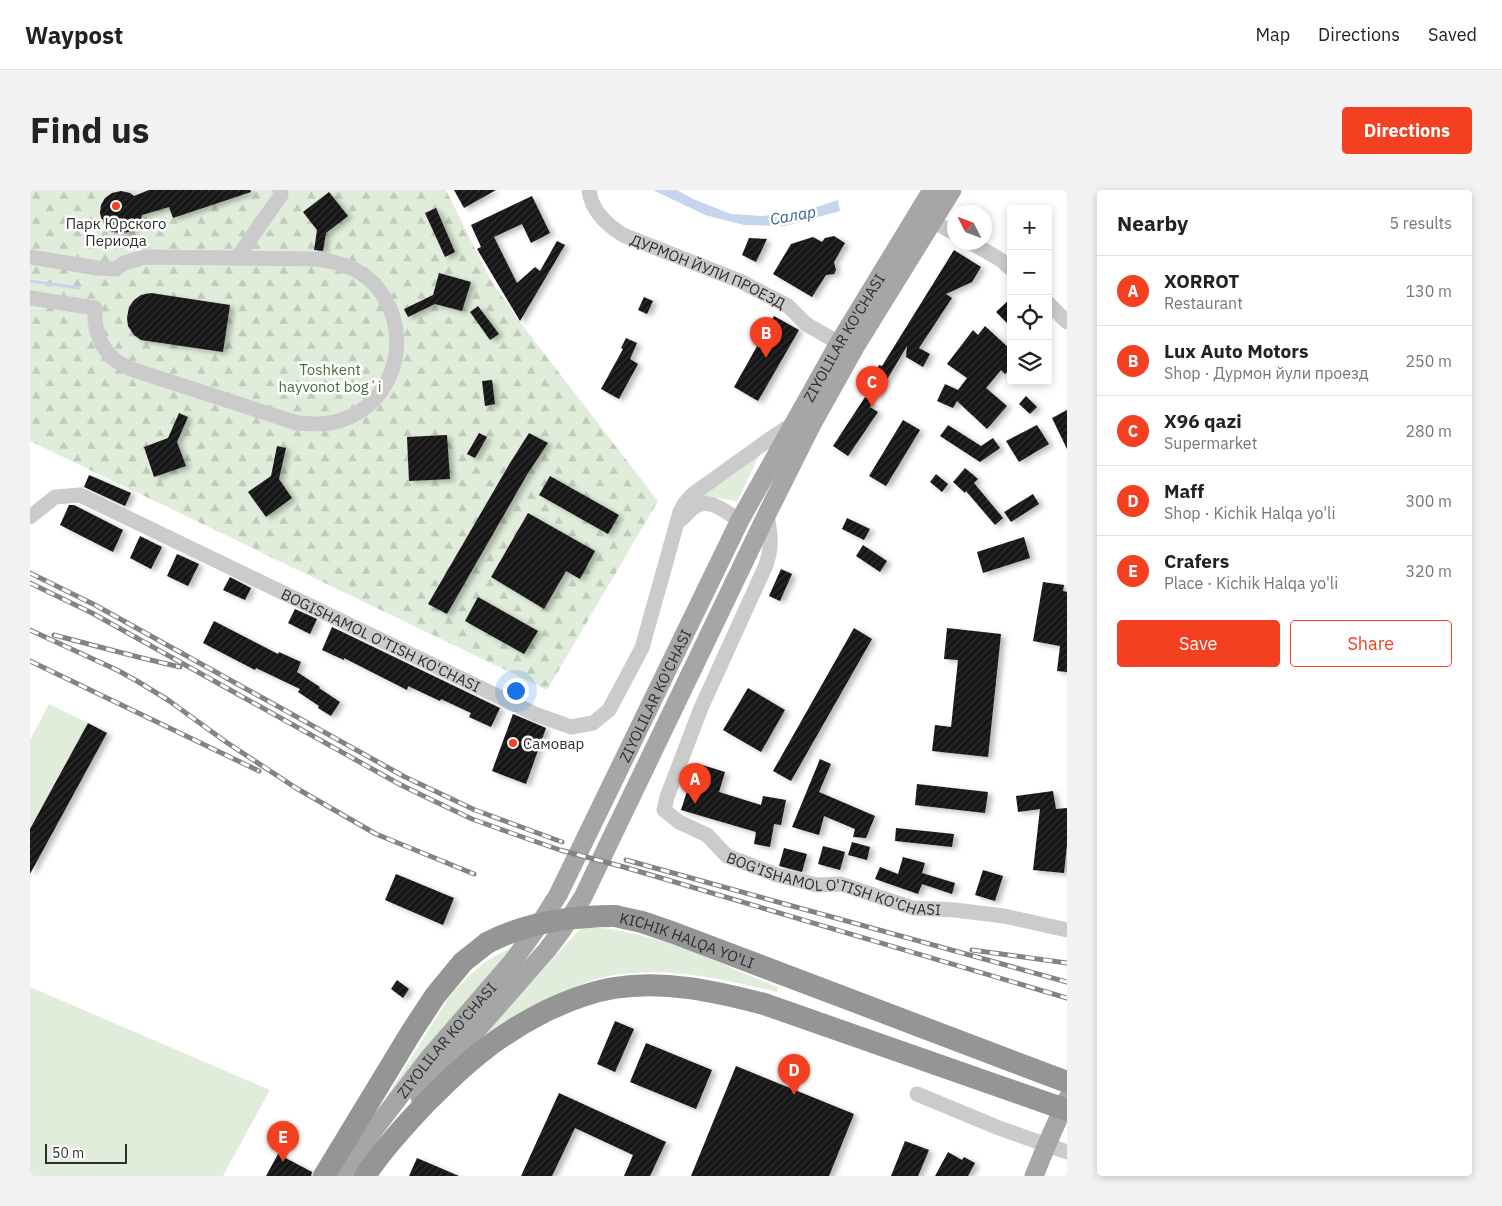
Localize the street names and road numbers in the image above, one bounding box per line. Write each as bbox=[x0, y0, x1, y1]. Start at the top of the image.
street label: ДУРМОН ЙУЛИ ПРОЕЗД bbox=[628, 229, 789, 313]
street label: ZIYOLILAR KO'CHASI bbox=[800, 270, 888, 404]
street label: BOGISHAMOL O'TISH KO'CHASI bbox=[278, 584, 484, 696]
street label: ZIYOLILAR KO'CHASI bbox=[615, 626, 695, 765]
street label: BOG'ISHAMOL O'TISH KO'CHASI bbox=[724, 847, 941, 919]
street label: KICHIK HALQA YO'LI bbox=[618, 908, 757, 972]
street label: ZIYOLILAR KO'CHASI bbox=[392, 978, 500, 1102]

